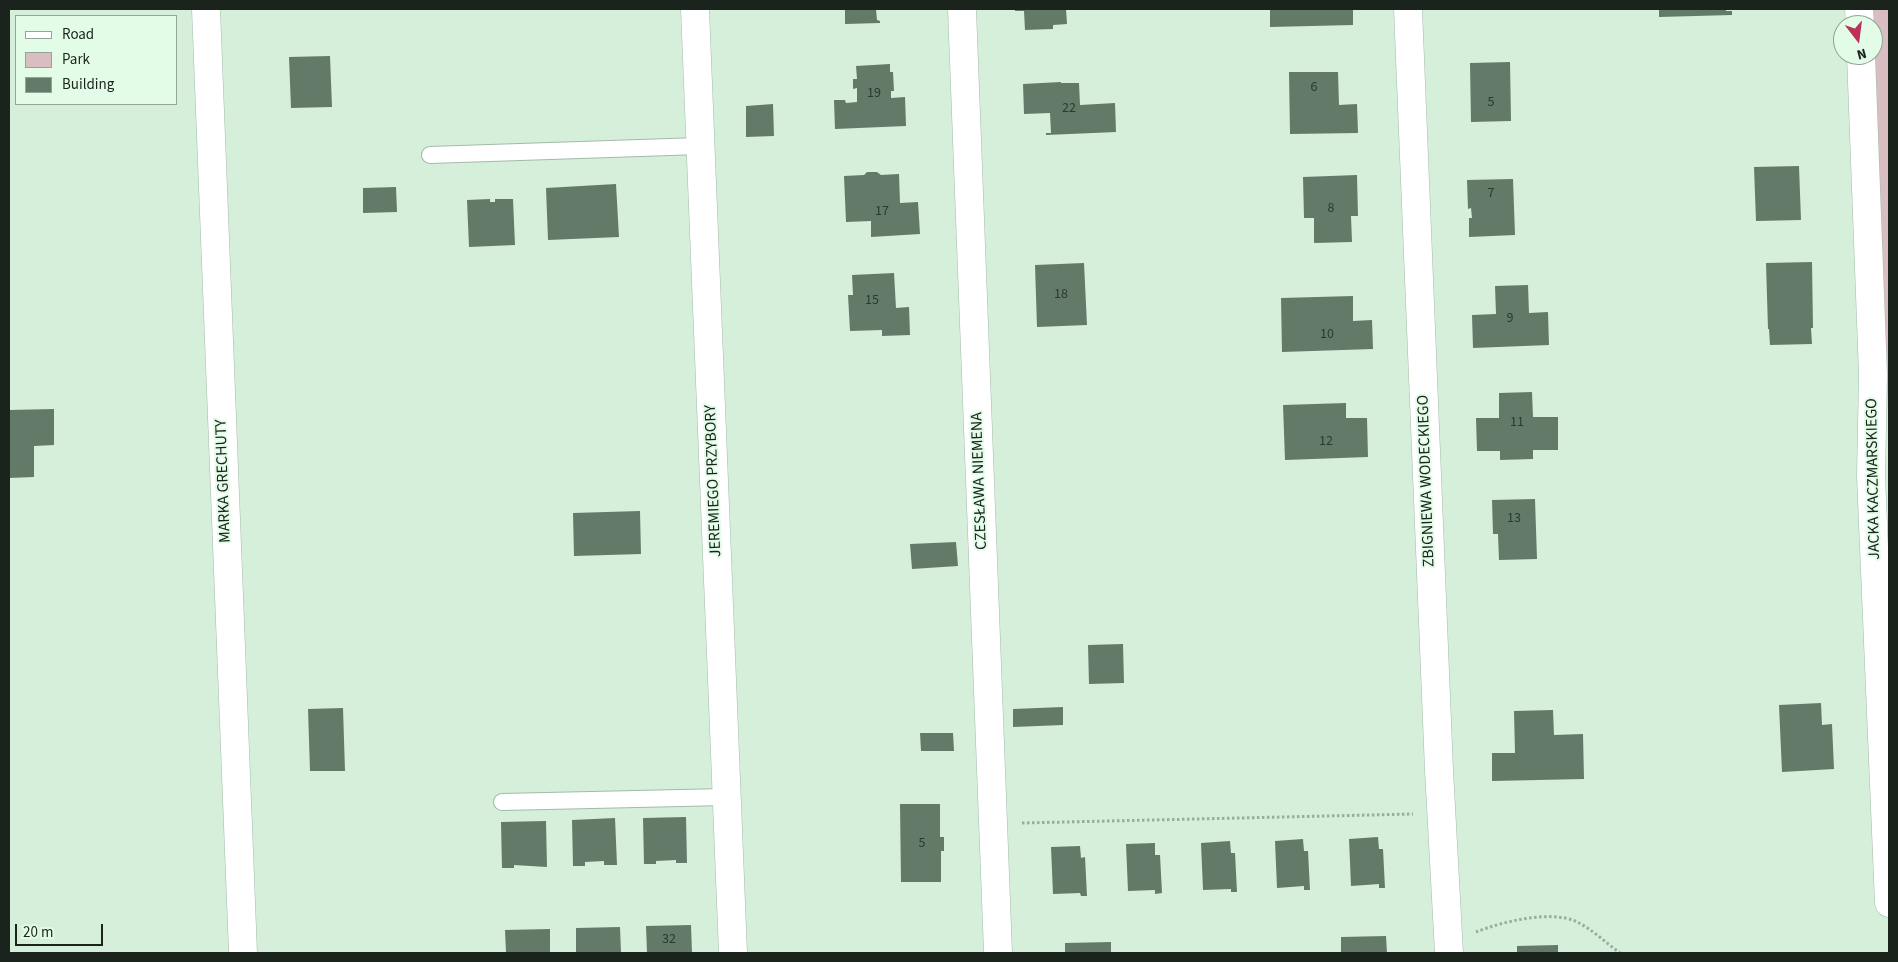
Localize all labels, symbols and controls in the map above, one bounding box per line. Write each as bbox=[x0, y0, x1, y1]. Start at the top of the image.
legend bbox=[15, 15, 178, 105]
north arrow bbox=[1833, 15, 1883, 65]
text: Road bbox=[62, 24, 94, 45]
text: N bbox=[1855, 43, 1869, 64]
text: Park bbox=[62, 49, 90, 70]
text: Building bbox=[62, 74, 114, 95]
house number: 6 bbox=[1311, 80, 1317, 96]
house number: 19 bbox=[867, 86, 881, 102]
house number: 5 bbox=[1488, 95, 1494, 111]
house number: 22 bbox=[1062, 101, 1076, 117]
house number: 7 bbox=[1488, 186, 1494, 202]
house number: 8 bbox=[1328, 201, 1334, 217]
house number: 17 bbox=[875, 204, 889, 220]
house number: 18 bbox=[1054, 287, 1068, 303]
house number: 15 bbox=[865, 293, 879, 309]
house number: 9 bbox=[1507, 311, 1513, 327]
house number: 10 bbox=[1320, 327, 1334, 343]
street label: ZBIGNIEWA WODECKIEGO bbox=[1414, 394, 1440, 568]
street label: JACKA KACZMARSKIEGO bbox=[1863, 398, 1885, 560]
street label: JEREMIEGO PRZYBORY bbox=[702, 405, 726, 557]
street label: CZESŁAWA NIEMENA bbox=[968, 412, 992, 550]
house number: 11 bbox=[1510, 415, 1524, 431]
street label: MARKA GRECHUTY bbox=[212, 419, 236, 543]
house number: 12 bbox=[1319, 434, 1333, 450]
house number: 13 bbox=[1507, 511, 1521, 527]
house number: 5 bbox=[919, 836, 925, 852]
scale bar bbox=[18, 914, 105, 946]
text: 20 m bbox=[23, 922, 53, 943]
house number: 32 bbox=[662, 932, 676, 948]

